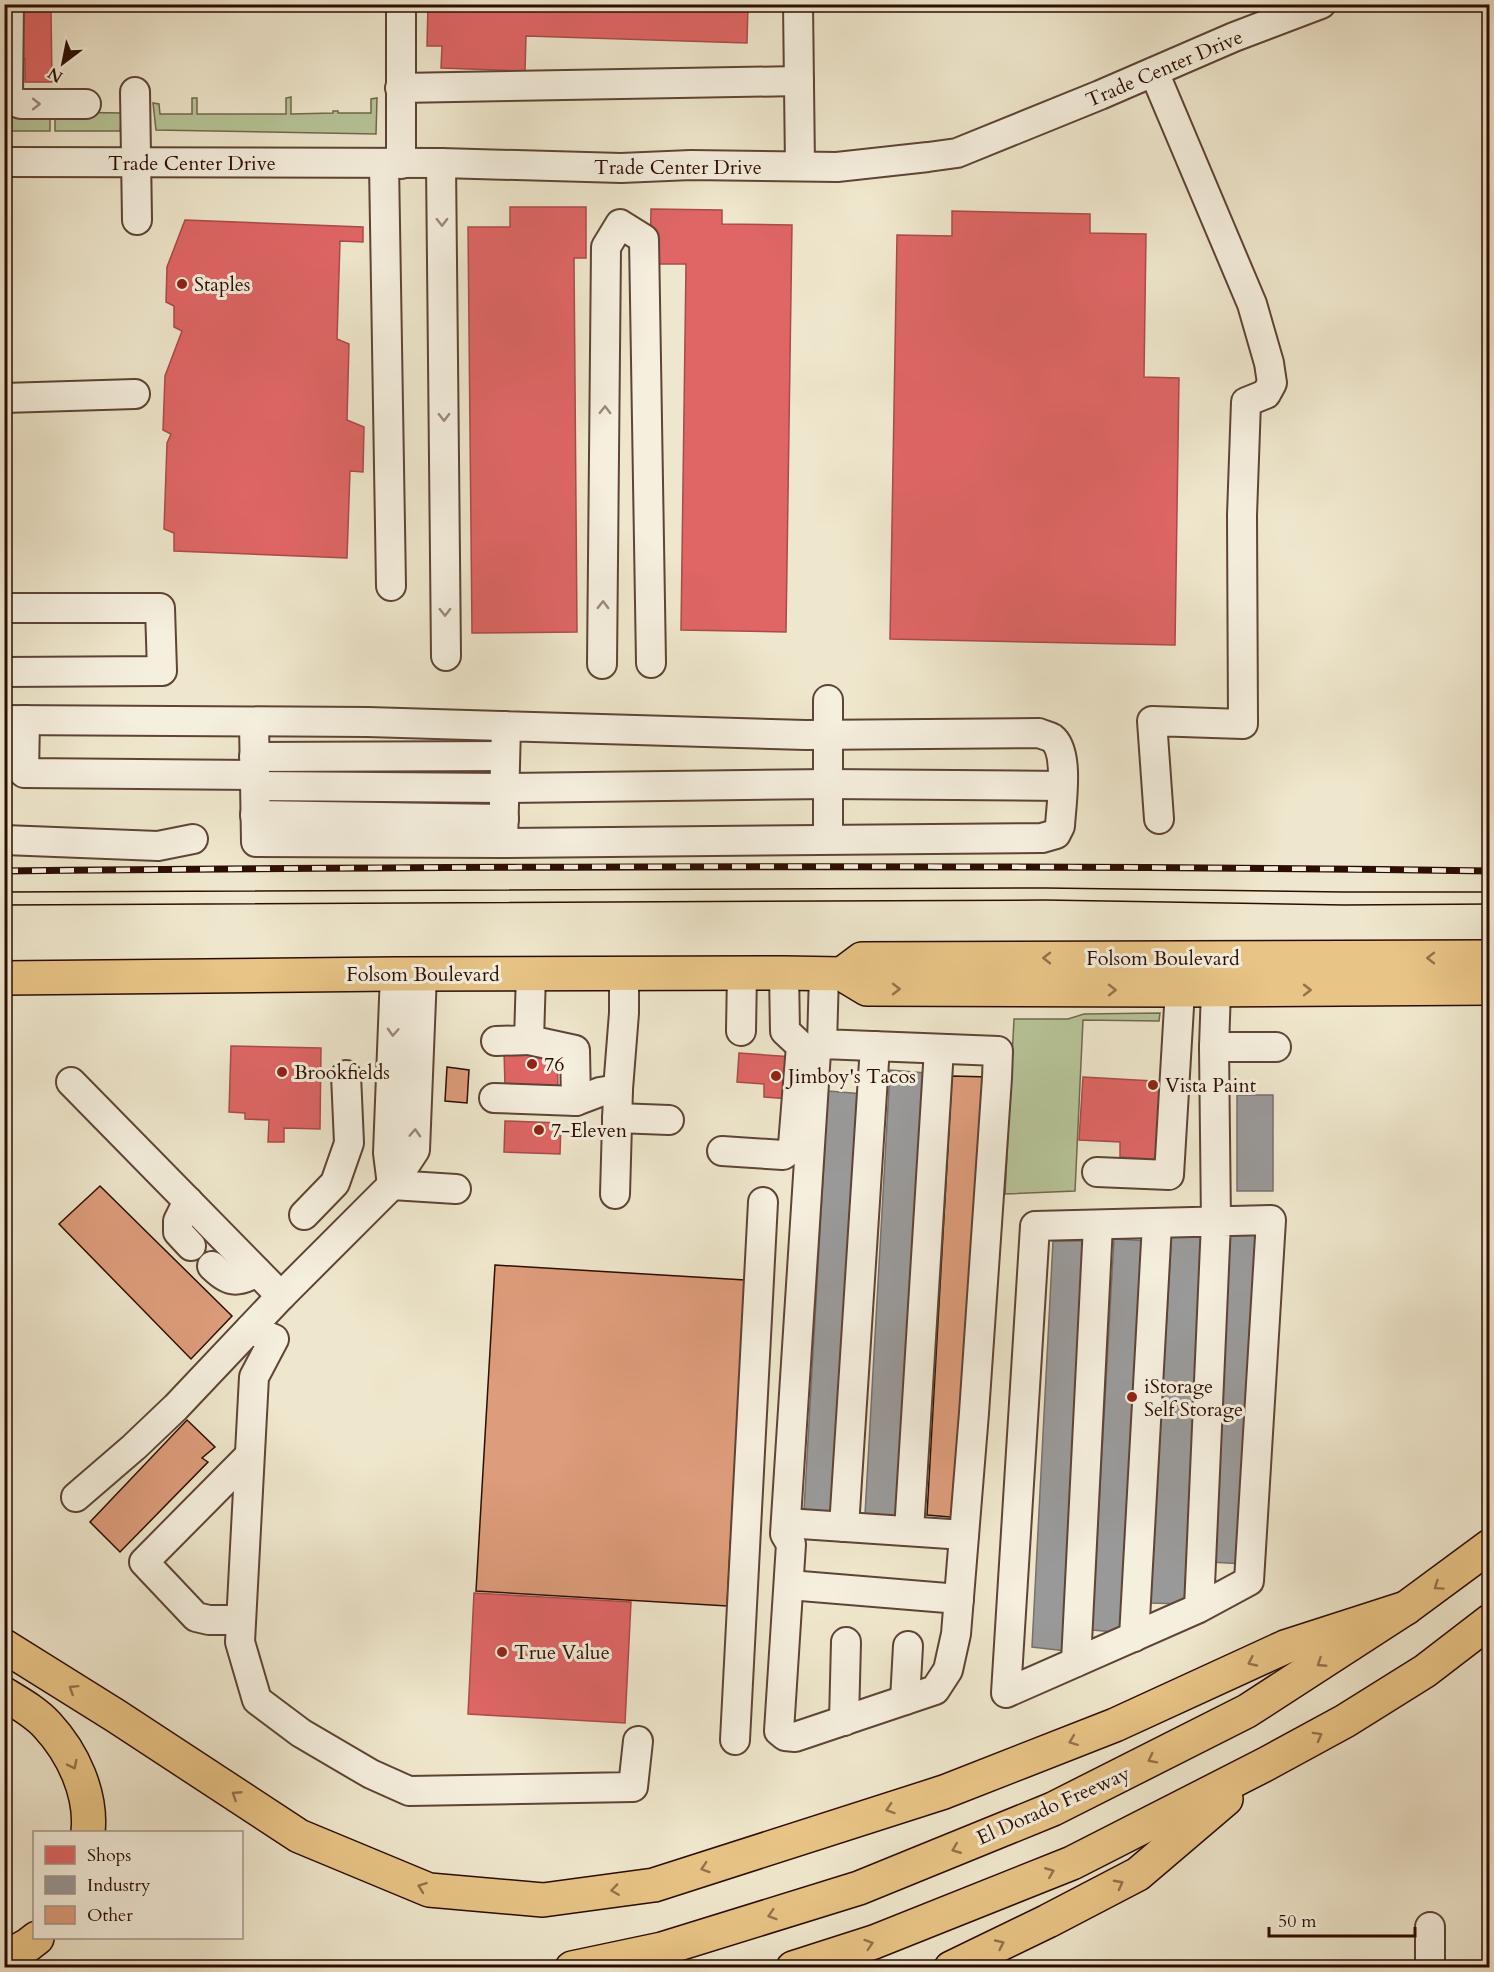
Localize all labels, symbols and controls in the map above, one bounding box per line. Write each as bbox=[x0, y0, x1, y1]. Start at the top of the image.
street label: Trade Center Drive bbox=[1082, 23, 1247, 114]
north arrow bbox=[33, 33, 93, 93]
text: N bbox=[44, 62, 67, 88]
one-way arrow bbox=[31, 98, 40, 110]
street label: Trade Center Drive bbox=[108, 150, 276, 177]
street label: Trade Center Drive bbox=[594, 154, 762, 181]
one-way arrow bbox=[436, 217, 448, 226]
place label: Staples bbox=[194, 271, 250, 298]
marker: Staples bbox=[175, 277, 189, 291]
one-way arrow bbox=[598, 406, 611, 415]
one-way arrow bbox=[438, 412, 450, 421]
one-way arrow bbox=[597, 601, 609, 610]
one-way arrow bbox=[439, 607, 451, 616]
street label: Folsom Boulevard bbox=[1086, 945, 1240, 972]
one-way arrow bbox=[1043, 952, 1052, 964]
one-way arrow bbox=[1427, 952, 1436, 964]
street label: Folsom Boulevard bbox=[346, 961, 500, 988]
one-way arrow bbox=[892, 983, 901, 995]
one-way arrow bbox=[1108, 984, 1117, 996]
one-way arrow bbox=[1303, 984, 1312, 996]
one-way arrow bbox=[387, 1028, 400, 1037]
place label: 76 bbox=[544, 1051, 565, 1078]
marker: 76 bbox=[525, 1057, 539, 1071]
place label: Brookfields bbox=[294, 1059, 390, 1086]
place label: Jimboy's Tacos bbox=[785, 1063, 916, 1090]
marker: Brookfields bbox=[275, 1065, 289, 1079]
marker: Jimboy's Tacos bbox=[769, 1069, 783, 1083]
place label: Vista Paint bbox=[1165, 1072, 1257, 1099]
marker: Vista Paint bbox=[1146, 1078, 1160, 1092]
place label: 7-Eleven bbox=[551, 1117, 628, 1144]
marker: 7-Eleven bbox=[532, 1123, 546, 1137]
one-way arrow bbox=[409, 1129, 422, 1138]
place label: iStorage Self Storage bbox=[1144, 1373, 1243, 1423]
marker: iStorage Self Storage bbox=[1125, 1390, 1139, 1404]
one-way arrow bbox=[1433, 1579, 1444, 1590]
place label: True Value bbox=[514, 1639, 610, 1666]
marker: True Value bbox=[495, 1645, 509, 1659]
one-way arrow bbox=[1247, 1655, 1258, 1667]
one-way arrow bbox=[1317, 1656, 1328, 1667]
one-way arrow bbox=[69, 1684, 79, 1696]
one-way arrow bbox=[1311, 1732, 1322, 1743]
one-way arrow bbox=[1068, 1734, 1079, 1746]
one-way arrow bbox=[1148, 1752, 1158, 1763]
one-way arrow bbox=[66, 1758, 78, 1769]
street label: El Dorado Freeway bbox=[972, 1759, 1134, 1851]
one-way arrow bbox=[232, 1791, 243, 1802]
one-way arrow bbox=[885, 1802, 896, 1814]
legend bbox=[33, 1831, 243, 1939]
one-way arrow bbox=[951, 1842, 962, 1854]
text: Shops bbox=[87, 1843, 131, 1868]
one-way arrow bbox=[700, 1861, 711, 1874]
one-way arrow bbox=[1043, 1867, 1054, 1879]
text: Industry bbox=[87, 1873, 151, 1898]
one-way arrow bbox=[1112, 1880, 1123, 1891]
one-way arrow bbox=[417, 1881, 428, 1894]
one-way arrow bbox=[611, 1884, 620, 1896]
scale bar bbox=[1269, 1900, 1414, 1938]
text: Other bbox=[87, 1903, 133, 1928]
one-way arrow bbox=[767, 1908, 778, 1920]
text: 50 m bbox=[1278, 1909, 1317, 1934]
one-way arrow bbox=[863, 1939, 873, 1951]
one-way arrow bbox=[993, 1940, 1004, 1952]

